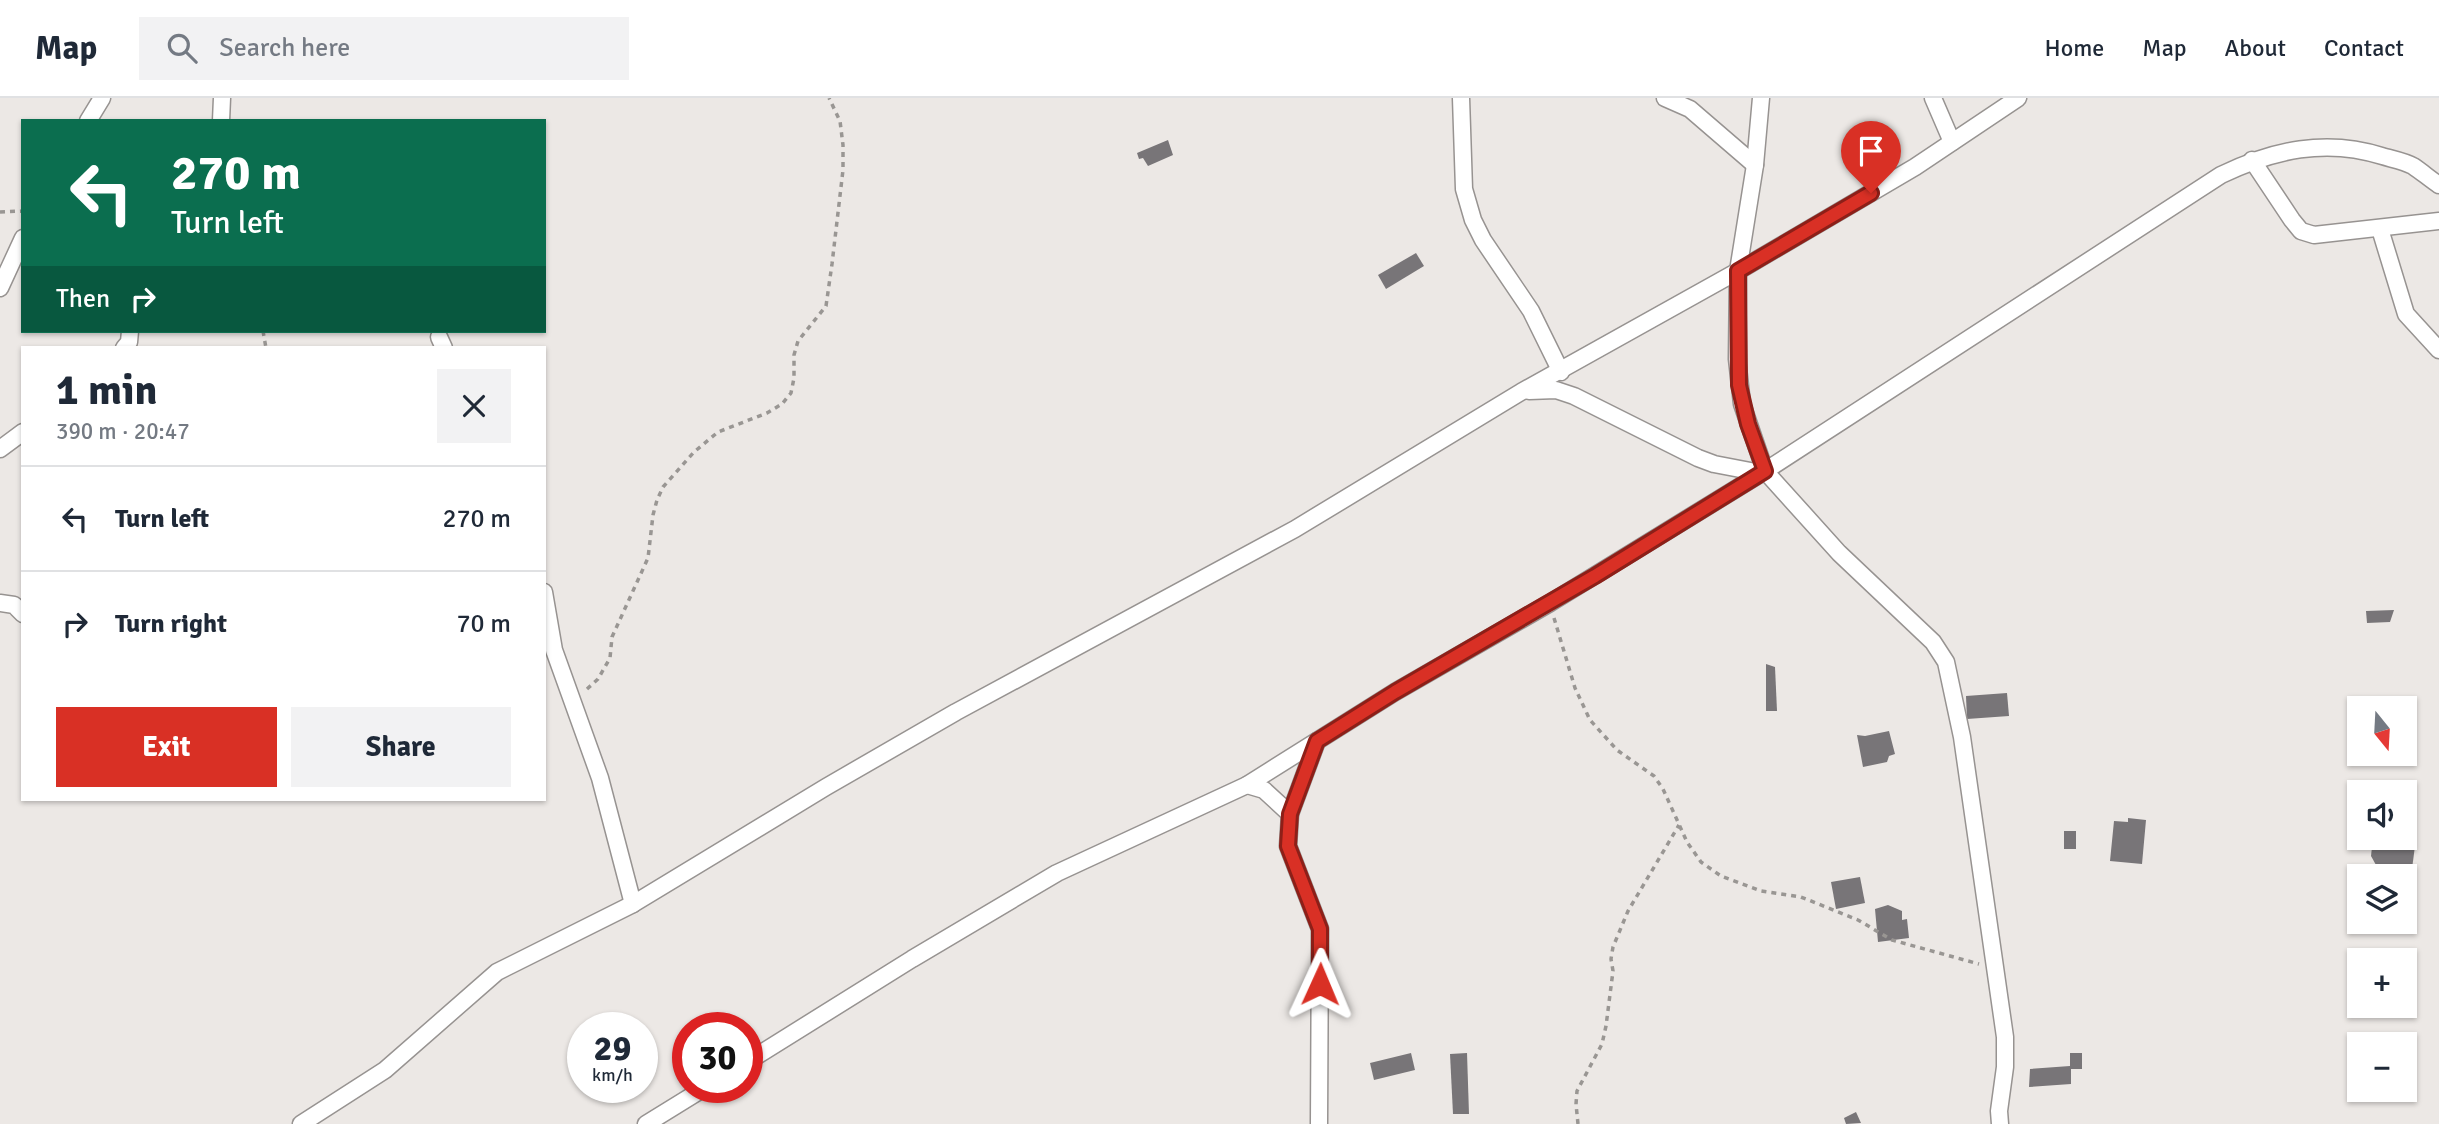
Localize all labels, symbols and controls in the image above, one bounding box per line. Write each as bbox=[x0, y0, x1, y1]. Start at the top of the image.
search box bbox=[139, 17, 629, 80]
text: Map bbox=[35, 28, 97, 69]
icon: search bbox=[163, 29, 201, 67]
text: Search here bbox=[219, 32, 350, 64]
text: Home bbox=[2044, 33, 2104, 63]
text: Map bbox=[2142, 33, 2187, 63]
text: About bbox=[2225, 33, 2286, 63]
text: Contact bbox=[2324, 33, 2404, 63]
pin bbox=[1841, 121, 1901, 193]
icon: arrive bbox=[1852, 132, 1890, 170]
text: 270 m bbox=[171, 143, 301, 203]
icon: left bbox=[56, 147, 147, 238]
text: Turn left bbox=[171, 203, 284, 242]
icon: right bbox=[124, 280, 162, 318]
text: Then bbox=[56, 283, 110, 315]
text: 1 min bbox=[56, 365, 157, 416]
button: close bbox=[437, 369, 511, 443]
text: 390 m · 20:47 bbox=[56, 417, 190, 446]
icon: left bbox=[56, 500, 94, 538]
text: Turn left bbox=[115, 503, 209, 535]
text: 270 m bbox=[442, 503, 511, 535]
icon: right bbox=[56, 605, 94, 643]
text: Turn right bbox=[115, 608, 227, 640]
text: 70 m bbox=[456, 608, 511, 640]
north arrow bbox=[2347, 696, 2417, 766]
map controls bbox=[2347, 696, 2417, 1102]
button: Exit bbox=[56, 707, 277, 787]
button: Share bbox=[291, 707, 511, 787]
button: sound bbox=[2347, 780, 2417, 850]
button: layers bbox=[2347, 864, 2417, 934]
position arrow bbox=[1283, 947, 1357, 1021]
button: + bbox=[2347, 948, 2417, 1018]
speed limit sign: 30 bbox=[672, 1012, 763, 1103]
text: 29 bbox=[594, 1027, 631, 1070]
button: − bbox=[2347, 1032, 2417, 1102]
text: km/h bbox=[592, 1064, 633, 1086]

